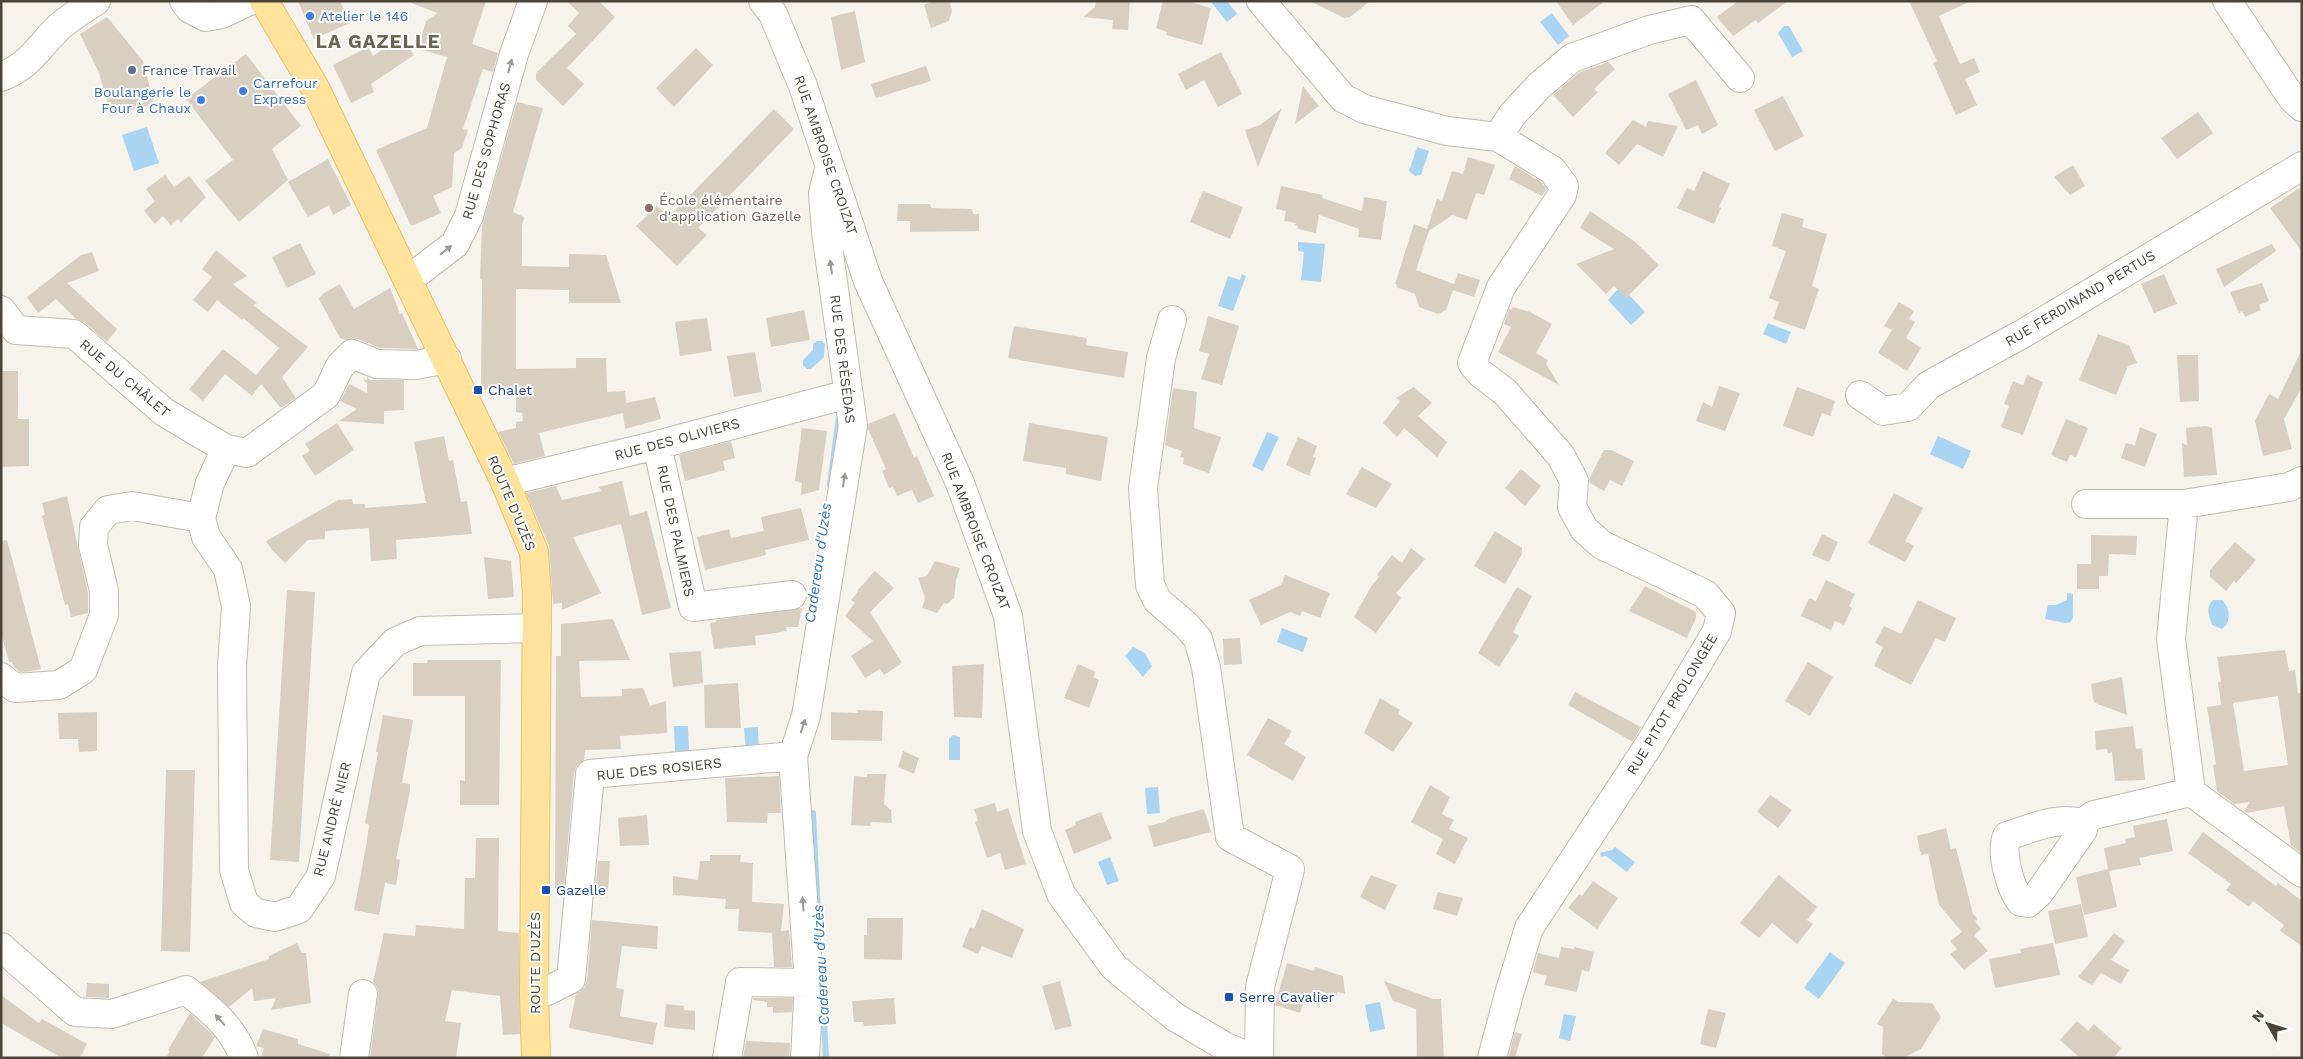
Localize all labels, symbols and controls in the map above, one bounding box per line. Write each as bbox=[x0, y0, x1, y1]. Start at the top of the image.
place label: Atelier le 146 bbox=[320, 8, 408, 24]
marker: Atelier le 146 bbox=[304, 10, 316, 22]
district label: LA GAZELLE bbox=[316, 30, 440, 53]
one-way arrow bbox=[507, 59, 515, 74]
place label: France Travail bbox=[142, 62, 237, 78]
marker: France Travail bbox=[126, 64, 138, 76]
street label: RUE AMBROISE CROIZAT bbox=[791, 73, 861, 238]
place label: Carrefour Express bbox=[253, 75, 318, 107]
street label: RUE DES SOPHORAS bbox=[459, 81, 513, 221]
place label: Boulangerie le Four à Chaux bbox=[94, 84, 191, 116]
marker: Carrefour Express bbox=[237, 85, 249, 97]
marker: Boulangerie le Four à Chaux bbox=[195, 94, 207, 106]
place label: École élémentaire d'application Gazelle bbox=[659, 192, 801, 224]
marker: École élémentaire d'application Gazelle bbox=[643, 202, 655, 214]
one-way arrow bbox=[440, 245, 453, 256]
street label: RUE FERDINAND PERTUS bbox=[2002, 247, 2158, 349]
one-way arrow bbox=[826, 259, 834, 275]
street label: RUE DES RÉSÉDAS bbox=[827, 294, 859, 424]
street label: RUE DU CHÂLET bbox=[77, 336, 174, 421]
place label: Chalet bbox=[488, 382, 532, 398]
marker: Chalet bbox=[472, 384, 484, 396]
street label: RUE DES OLIVIERS bbox=[613, 415, 741, 463]
street label: RUE AMBROISE CROIZAT bbox=[938, 450, 1014, 613]
street label: ROUTE D'UZÈS bbox=[485, 453, 539, 553]
street label: RUE DES PALMIERS bbox=[654, 464, 698, 598]
one-way arrow bbox=[841, 471, 849, 487]
water label: Cadereau d'Uzès bbox=[801, 502, 835, 624]
street label: RUE PITOT PROLONGÉE bbox=[1623, 630, 1721, 777]
one-way arrow bbox=[799, 719, 807, 734]
street label: RUE DES ROSIERS bbox=[596, 754, 722, 784]
street label: RUE ANDRÉ NIER bbox=[310, 760, 354, 878]
place label: Gazelle bbox=[556, 882, 606, 898]
marker: Gazelle bbox=[540, 884, 552, 896]
one-way arrow bbox=[799, 896, 807, 912]
water label: Cadereau d'Uzès bbox=[809, 904, 833, 1026]
street label: ROUTE D'UZÈS bbox=[527, 912, 543, 1014]
place label: Serre Cavalier bbox=[1239, 989, 1335, 1005]
marker: Serre Cavalier bbox=[1223, 991, 1235, 1003]
north arrow bbox=[2243, 999, 2293, 1049]
text: N bbox=[2248, 1007, 2267, 1025]
one-way arrow bbox=[214, 1014, 226, 1026]

